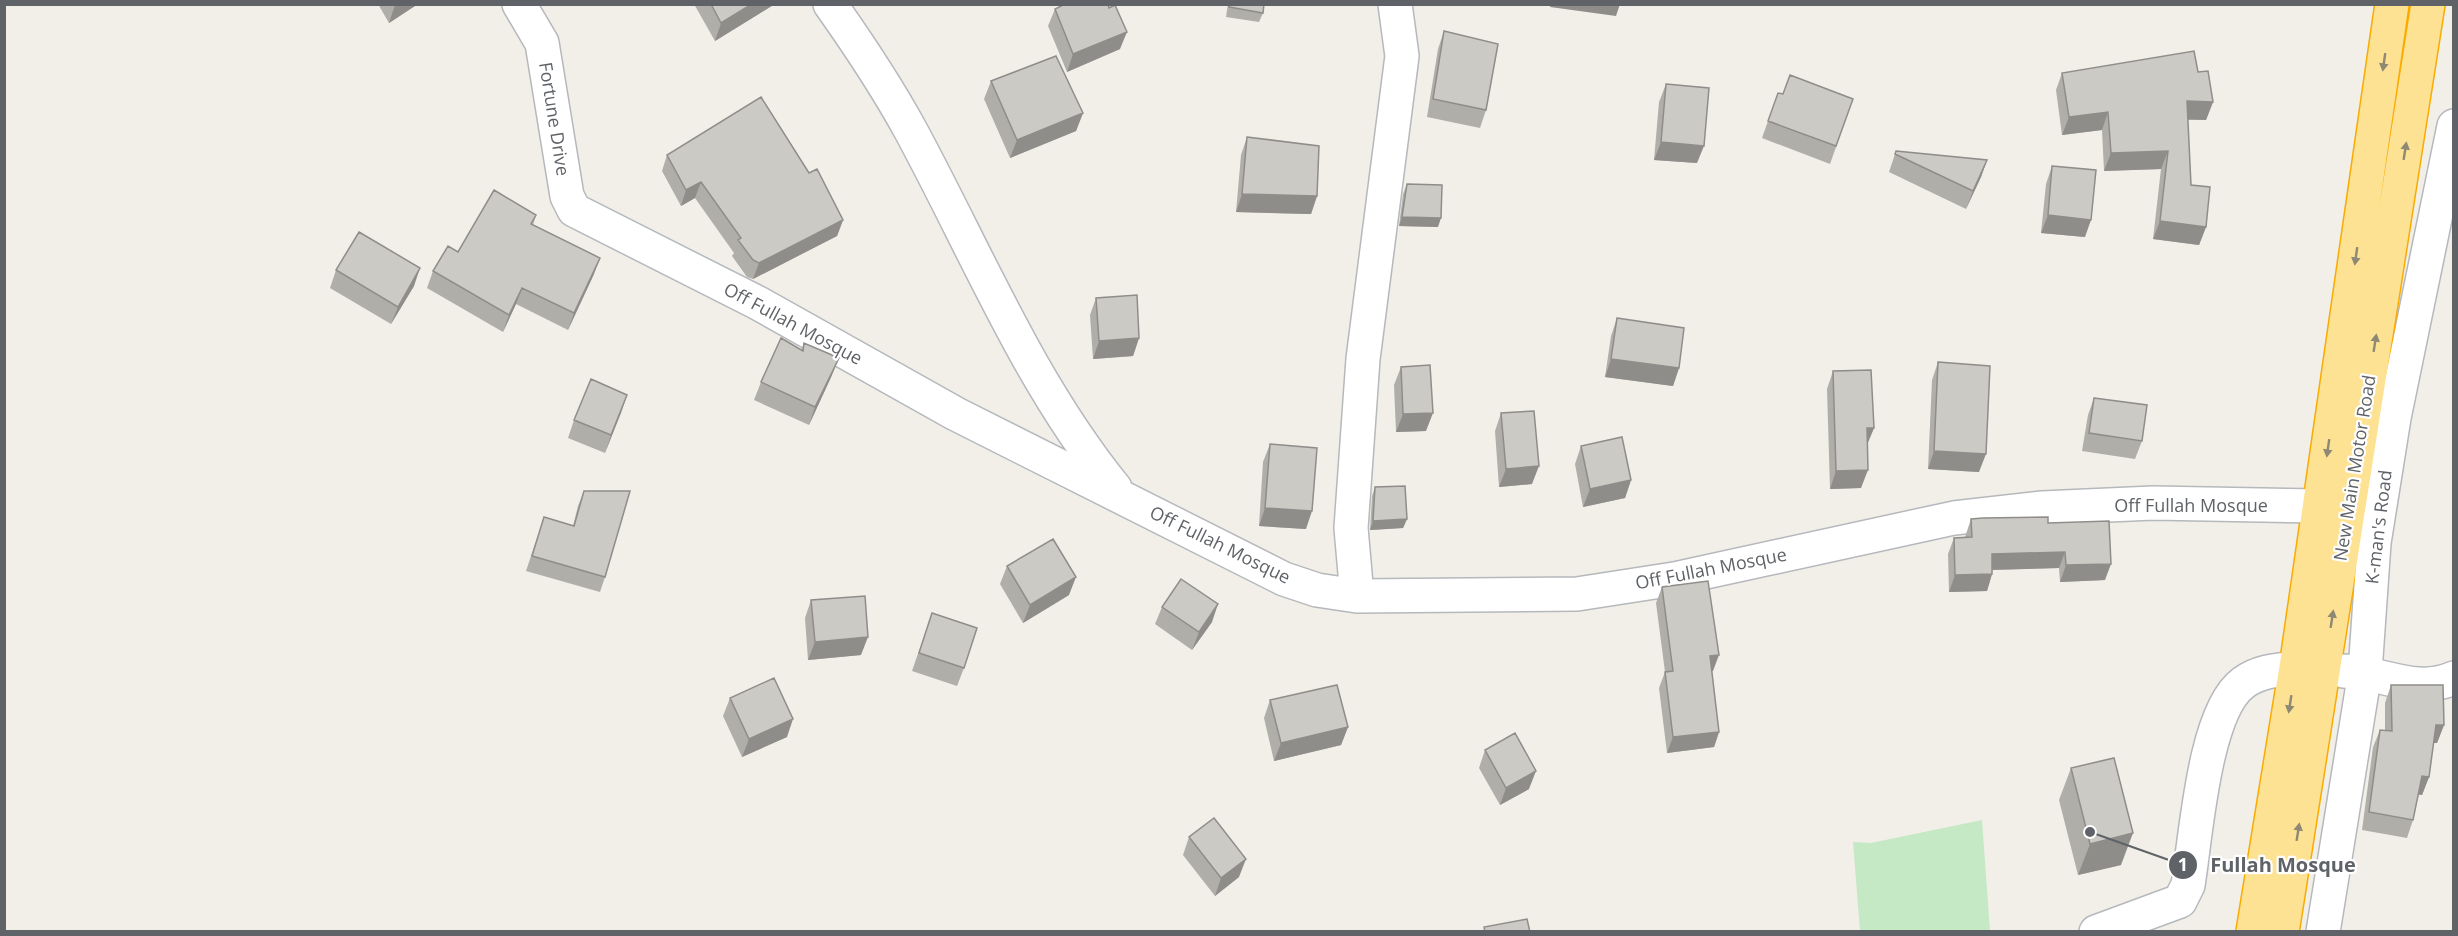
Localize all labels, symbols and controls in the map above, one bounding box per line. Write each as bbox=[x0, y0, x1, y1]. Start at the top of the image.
one-way arrow bbox=[2379, 53, 2388, 72]
street label: Fortune Drive bbox=[534, 60, 576, 177]
one-way arrow bbox=[2401, 141, 2410, 160]
one-way arrow bbox=[2352, 246, 2361, 265]
street label: Off Fullah Mosque bbox=[720, 276, 867, 370]
one-way arrow bbox=[2370, 334, 2379, 353]
street label: New Main Motor Road bbox=[2327, 373, 2381, 563]
one-way arrow bbox=[2324, 439, 2333, 458]
street label: K-man's Road bbox=[2359, 469, 2397, 585]
street label: Off Fullah Mosque bbox=[2114, 493, 2268, 517]
street label: Off Fullah Mosque bbox=[1146, 500, 1295, 589]
street label: Off Fullah Mosque bbox=[1633, 542, 1789, 594]
one-way arrow bbox=[2327, 609, 2336, 628]
one-way arrow bbox=[2285, 694, 2294, 713]
one-way arrow bbox=[2293, 823, 2302, 842]
callout: Fullah Mosque bbox=[2168, 846, 2368, 884]
text: Fullah Mosque bbox=[2210, 851, 2356, 878]
text: 1 bbox=[2178, 852, 2188, 876]

